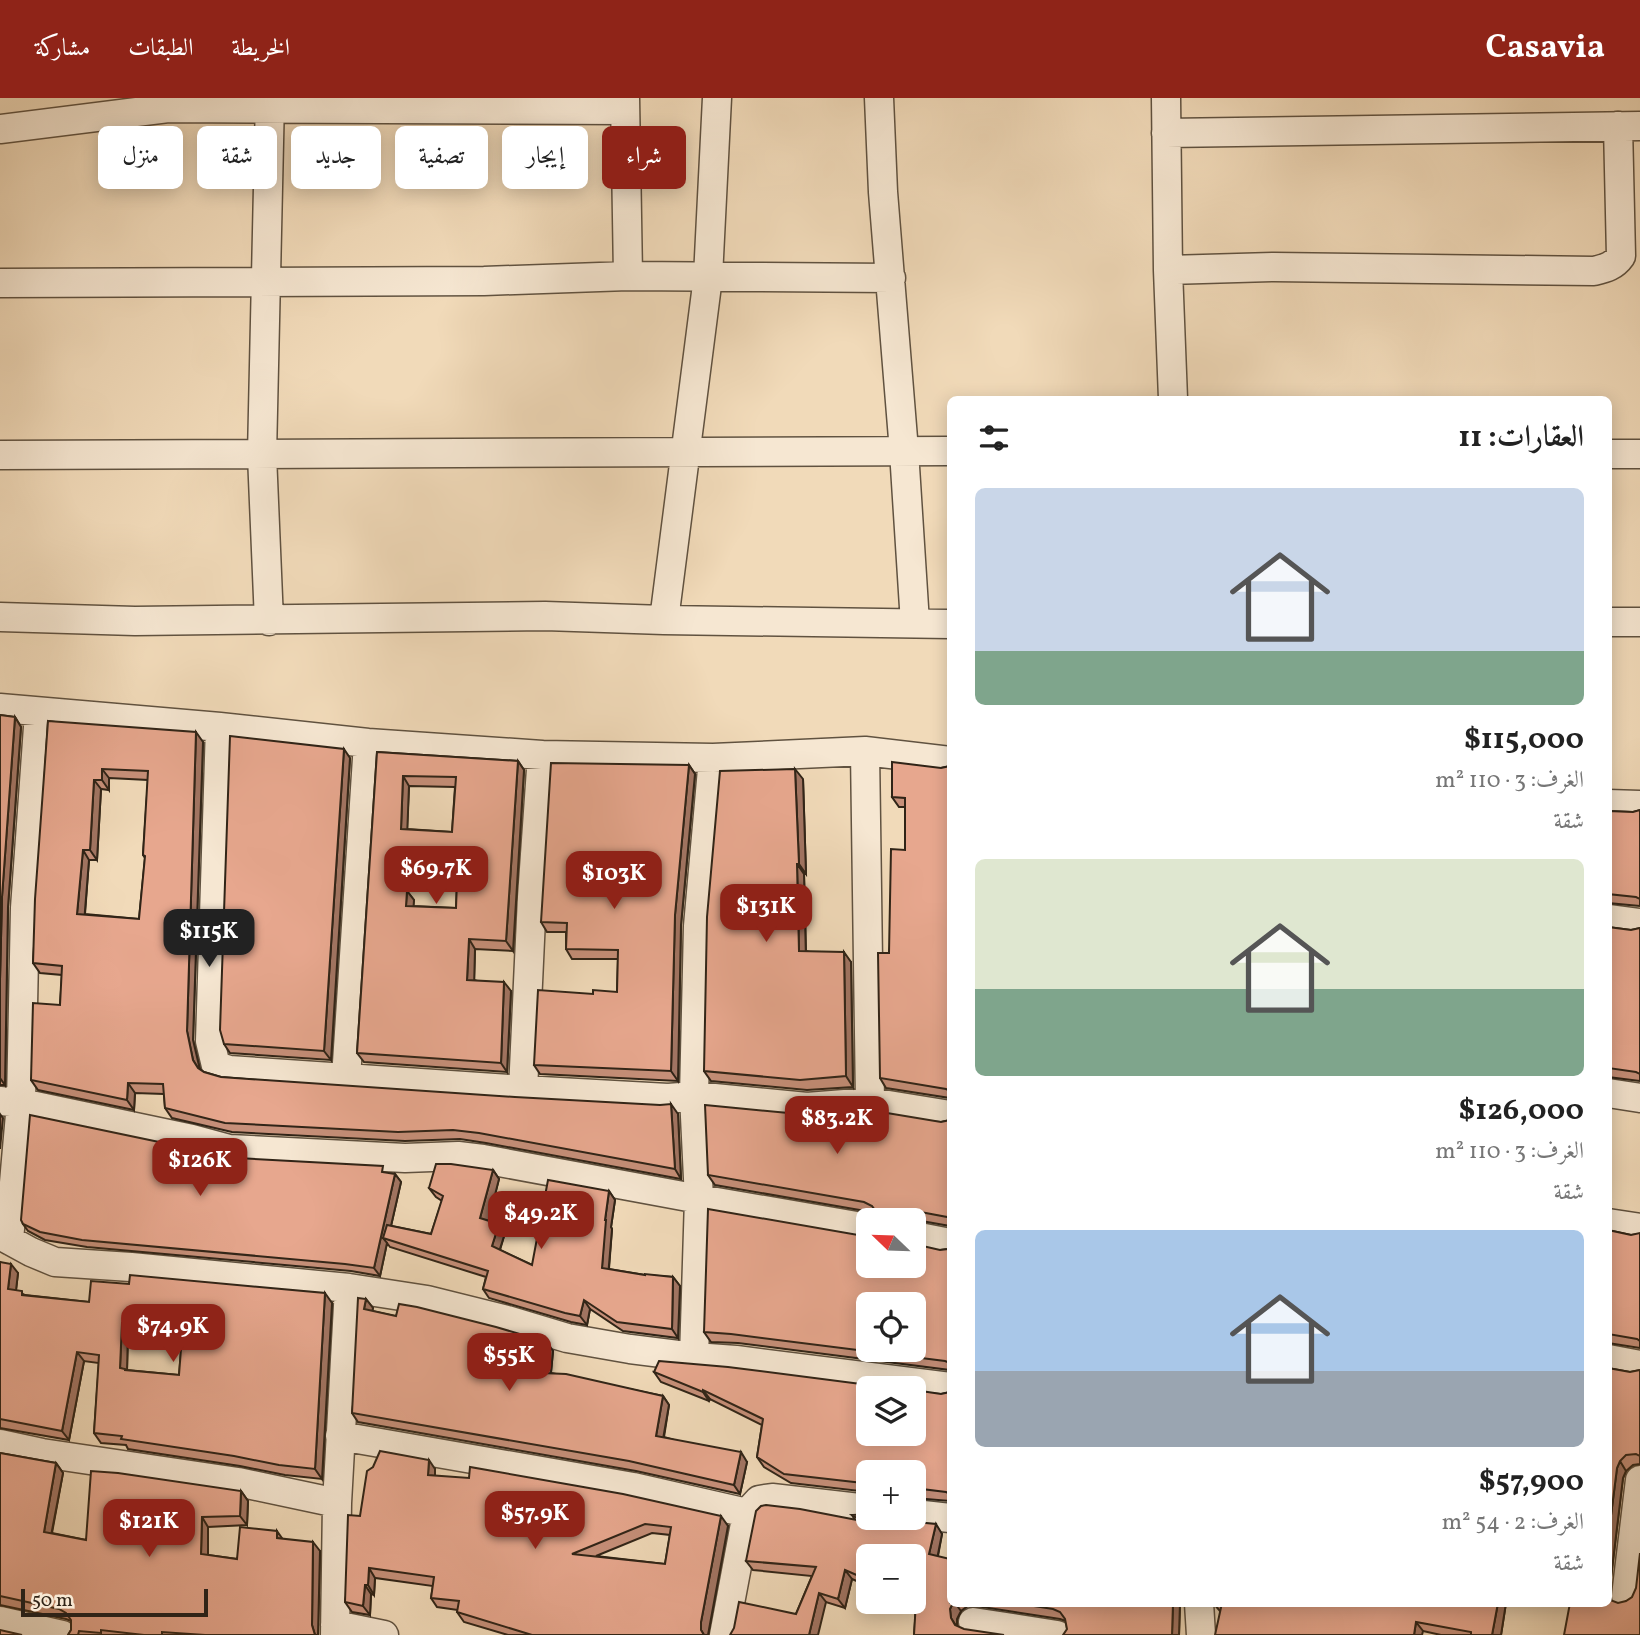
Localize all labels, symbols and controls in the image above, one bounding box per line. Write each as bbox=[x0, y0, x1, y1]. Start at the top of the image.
text: Casavia bbox=[1485, 26, 1605, 72]
text: مشاركة bbox=[35, 32, 90, 66]
text: الطبقات bbox=[128, 32, 194, 66]
text: الخريطة bbox=[232, 32, 290, 66]
chip: منزل bbox=[98, 126, 183, 189]
chip: شقة bbox=[197, 126, 277, 189]
chip: جديد bbox=[291, 126, 381, 189]
chip: تصفية bbox=[395, 126, 488, 189]
chip: إيجار bbox=[502, 126, 588, 189]
chip: شراء bbox=[602, 126, 686, 189]
text: العقارات: 11 bbox=[1458, 417, 1584, 459]
icon: filters bbox=[975, 419, 1013, 457]
icon: home bbox=[1217, 534, 1343, 660]
text: $115,000 bbox=[1464, 719, 1584, 761]
text: الغرف: 3 · 110 m² bbox=[1435, 765, 1584, 797]
text: شقة bbox=[1554, 806, 1584, 838]
pin: $69.7K bbox=[379, 846, 493, 906]
pin: $103K bbox=[565, 852, 663, 911]
text: $69.7K bbox=[400, 853, 472, 885]
text: $103K bbox=[582, 858, 646, 890]
pin: $131K bbox=[717, 884, 815, 944]
text: $131K bbox=[736, 891, 796, 923]
icon: home bbox=[1217, 905, 1343, 1031]
pin: $115K bbox=[160, 910, 258, 969]
text: $115K bbox=[179, 916, 239, 948]
text: $126,000 bbox=[1458, 1090, 1584, 1132]
pin: $83.2K bbox=[780, 1096, 894, 1156]
text: $83.2K bbox=[801, 1103, 873, 1135]
text: الغرف: 3 · 110 m² bbox=[1435, 1136, 1584, 1168]
pin: $126K bbox=[151, 1138, 249, 1198]
text: $126K bbox=[168, 1145, 232, 1177]
text: شقة bbox=[1554, 1177, 1584, 1209]
pin: $49.2K bbox=[484, 1192, 598, 1251]
text: $49.2K bbox=[504, 1198, 578, 1230]
north arrow bbox=[856, 1208, 926, 1278]
map controls bbox=[856, 1208, 926, 1614]
icon: home bbox=[1217, 1276, 1343, 1402]
button: locate bbox=[856, 1292, 926, 1362]
pin: $74.9K bbox=[116, 1304, 230, 1364]
text: $74.9K bbox=[137, 1311, 209, 1343]
pin: $55K bbox=[468, 1334, 550, 1393]
text: $55K bbox=[483, 1340, 535, 1372]
button: layers bbox=[856, 1376, 926, 1446]
button: + bbox=[856, 1460, 926, 1530]
text: $57,900 bbox=[1479, 1461, 1584, 1503]
pin: $57.9K bbox=[478, 1492, 592, 1551]
text: $57.9K bbox=[501, 1498, 569, 1530]
pin: $121K bbox=[100, 1500, 198, 1559]
text: $121K bbox=[119, 1506, 179, 1538]
text: الغرف: 2 · 54 m² bbox=[1442, 1507, 1584, 1539]
button: − bbox=[856, 1544, 926, 1614]
text: شقة bbox=[1554, 1548, 1584, 1580]
scale bar bbox=[21, 1586, 208, 1618]
text: 50 m bbox=[32, 1588, 73, 1614]

